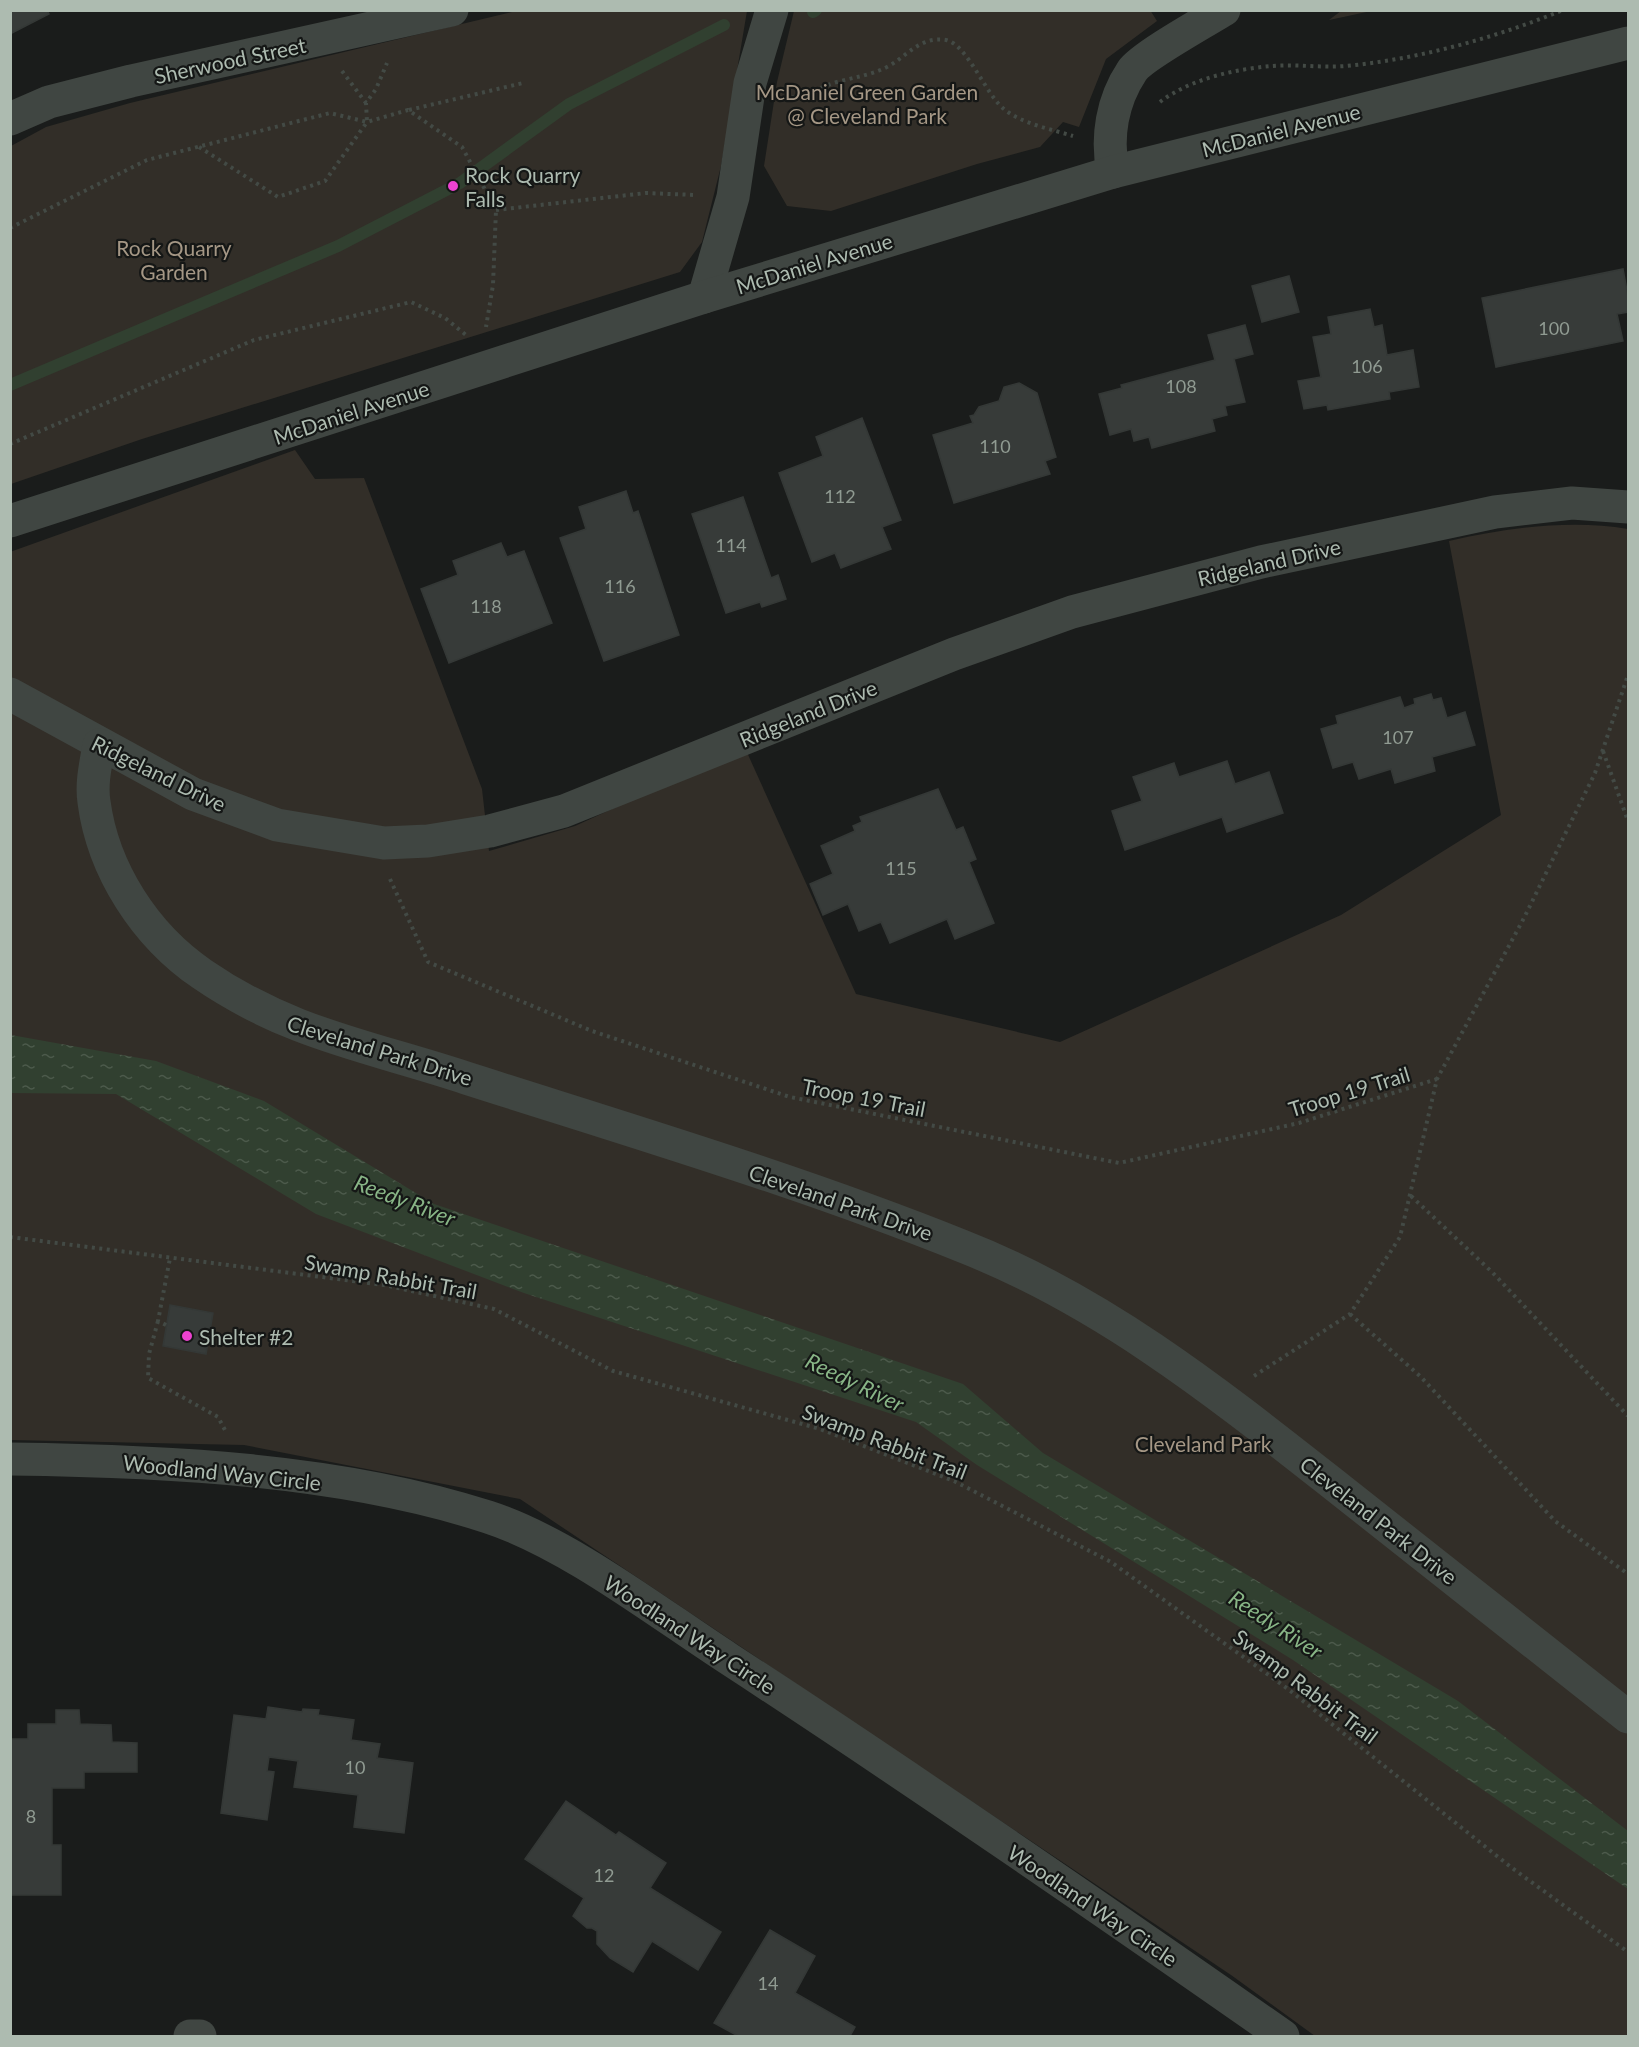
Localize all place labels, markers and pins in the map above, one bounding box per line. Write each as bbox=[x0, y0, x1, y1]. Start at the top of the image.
place label: Rock Quarry Falls bbox=[465, 162, 581, 211]
marker: Rock Quarry Falls bbox=[446, 179, 460, 193]
place label: Shelter #2 bbox=[199, 1324, 293, 1349]
marker: Shelter #2 bbox=[180, 1329, 194, 1343]

